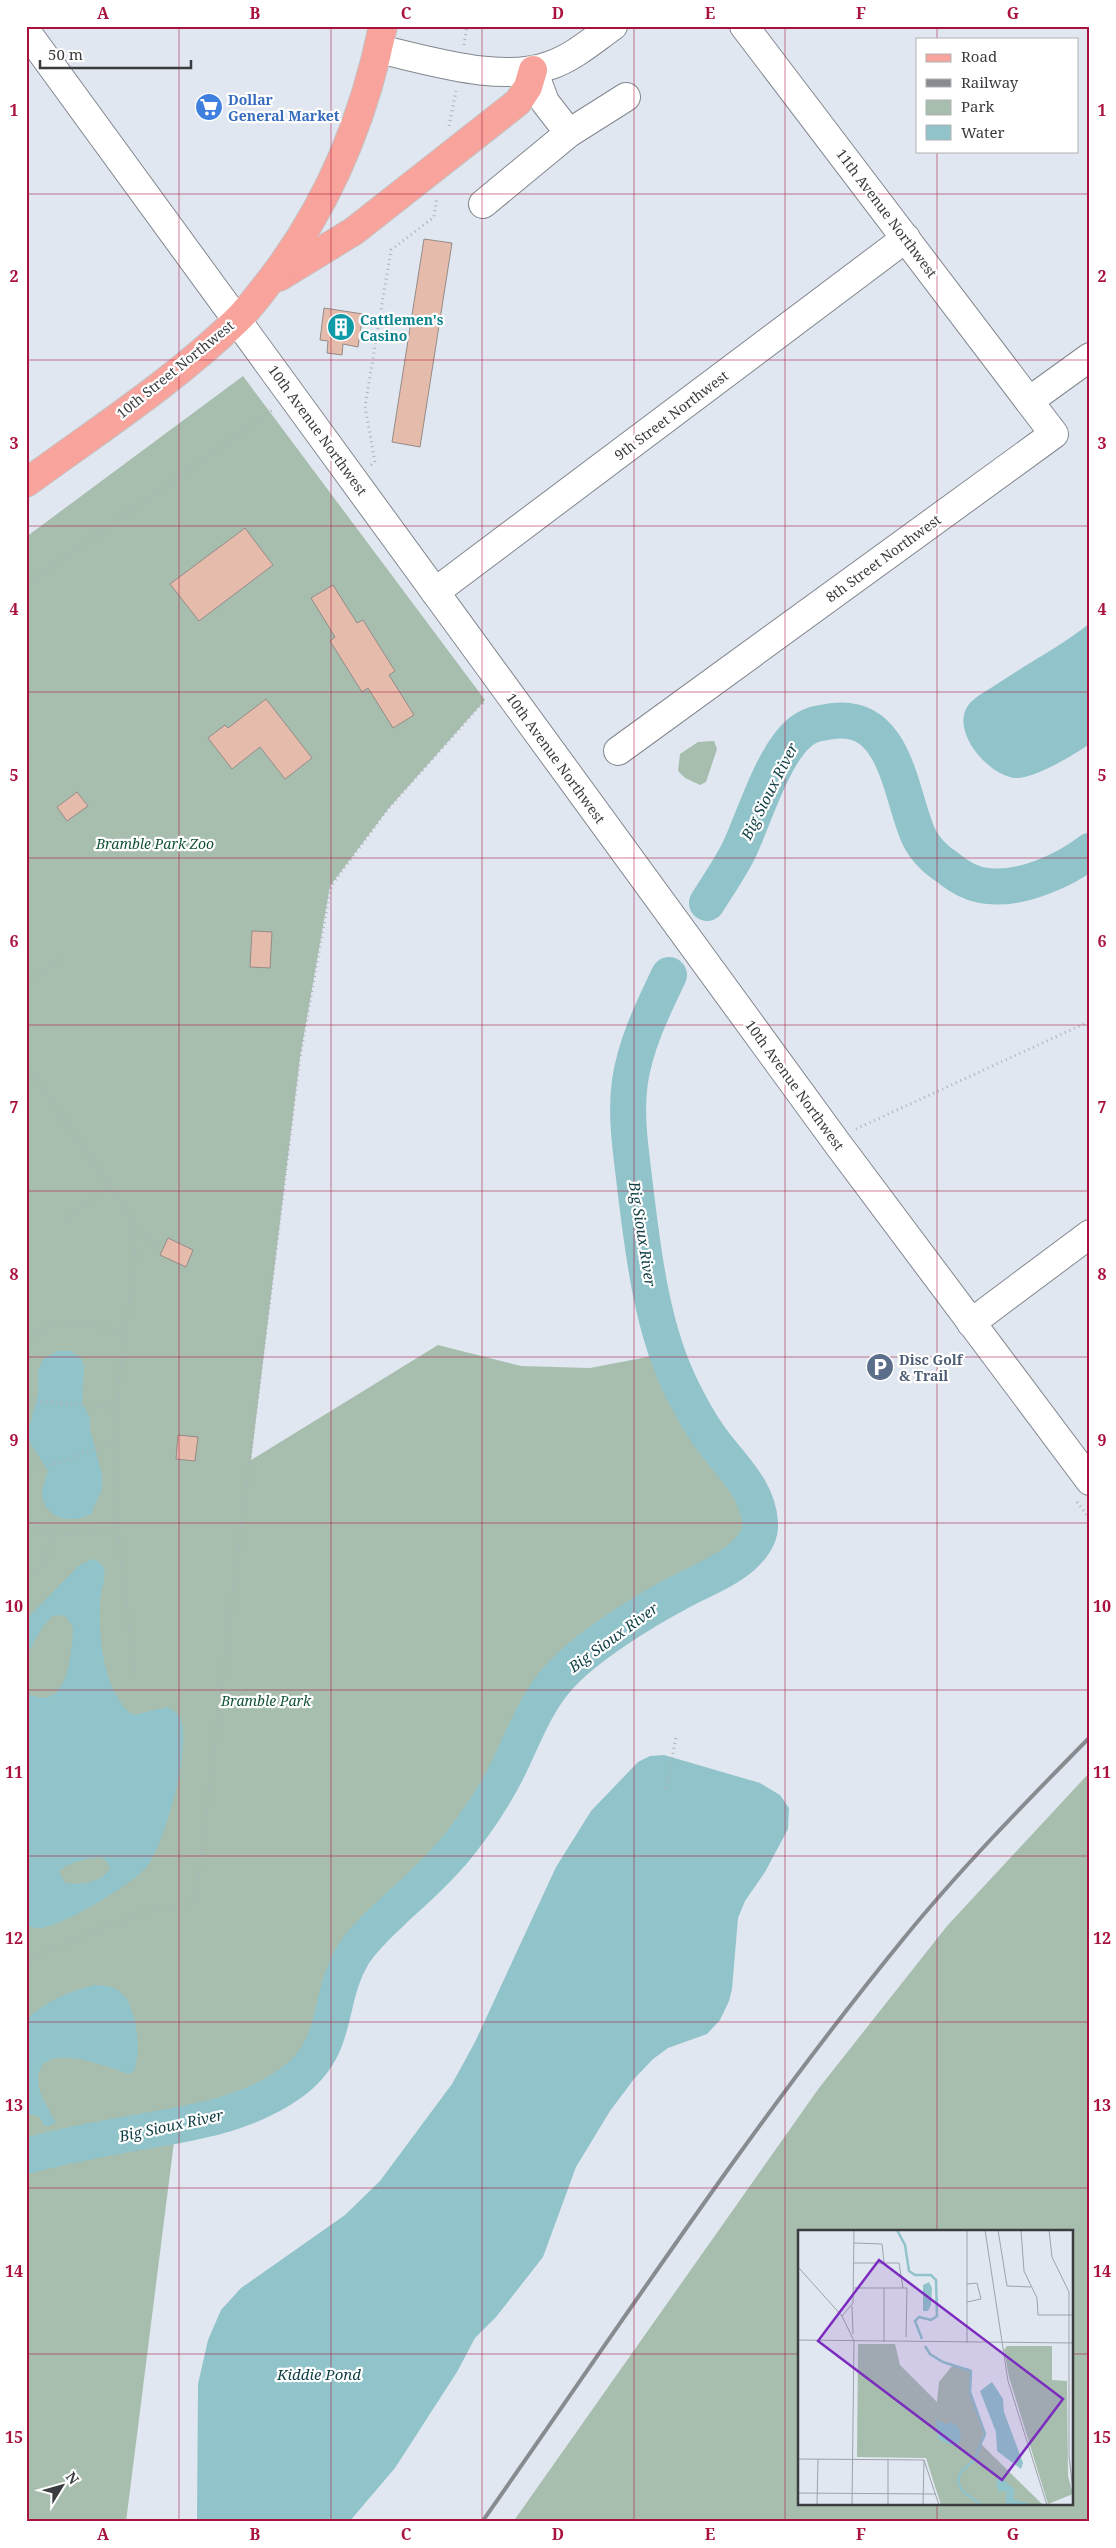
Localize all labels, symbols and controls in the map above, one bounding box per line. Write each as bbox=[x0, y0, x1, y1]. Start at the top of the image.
text: A bbox=[97, 2, 110, 24]
text: B bbox=[250, 2, 261, 24]
text: C bbox=[401, 2, 412, 24]
text: D bbox=[552, 2, 564, 24]
text: E bbox=[705, 2, 715, 24]
text: F bbox=[856, 2, 866, 24]
text: G bbox=[1007, 2, 1019, 24]
scale bar bbox=[40, 38, 191, 70]
legend bbox=[916, 38, 1078, 152]
text: 50 m bbox=[48, 44, 83, 64]
text: Road bbox=[961, 46, 997, 66]
text: Railway bbox=[961, 72, 1019, 92]
place label: Dollar General Market bbox=[228, 90, 340, 125]
supermarket icon: Dollar General Market bbox=[194, 92, 224, 122]
text: Park bbox=[961, 96, 995, 116]
text: 1 bbox=[9, 99, 19, 121]
text: 1 bbox=[1097, 99, 1107, 121]
text: Water bbox=[961, 122, 1004, 142]
street label: 11th Avenue Northwest bbox=[832, 145, 942, 281]
text: 2 bbox=[9, 265, 19, 287]
text: 2 bbox=[1097, 265, 1107, 287]
place label: Cattlemen's Casino bbox=[360, 310, 444, 345]
building icon: Cattlemen's Casino bbox=[326, 312, 356, 342]
street label: 10th Street Northwest bbox=[112, 316, 238, 422]
street label: 10th Avenue Northwest bbox=[264, 361, 372, 499]
street label: 9th Street Northwest bbox=[610, 366, 732, 464]
text: 3 bbox=[9, 432, 19, 454]
text: 3 bbox=[1097, 432, 1107, 454]
street label: 8th Street Northwest bbox=[822, 510, 944, 606]
text: 4 bbox=[9, 598, 19, 620]
text: 4 bbox=[1097, 598, 1107, 620]
street label: 10th Avenue Northwest bbox=[502, 689, 610, 827]
water label: Big Sioux River bbox=[736, 738, 802, 844]
text: 5 bbox=[9, 764, 19, 786]
text: 5 bbox=[1097, 764, 1107, 786]
park label: Bramble Park Zoo bbox=[95, 834, 214, 853]
text: 6 bbox=[9, 930, 19, 952]
text: 6 bbox=[1097, 930, 1107, 952]
street label: 10th Avenue Northwest bbox=[741, 1016, 849, 1154]
text: 7 bbox=[9, 1096, 19, 1118]
text: 7 bbox=[1097, 1096, 1107, 1118]
water label: Big Sioux River bbox=[625, 1179, 661, 1289]
text: 8 bbox=[9, 1263, 19, 1285]
text: 8 bbox=[1097, 1263, 1107, 1285]
place label: Disc Golf & Trail bbox=[899, 1350, 964, 1385]
parking icon: Disc Golf & Trail bbox=[865, 1352, 895, 1382]
text: 9 bbox=[9, 1429, 19, 1451]
text: 9 bbox=[1097, 1429, 1107, 1451]
text: 10 bbox=[5, 1595, 23, 1617]
text: 10 bbox=[1093, 1595, 1111, 1617]
water label: Big Sioux River bbox=[563, 1597, 663, 1677]
park label: Bramble Park bbox=[220, 1691, 312, 1710]
text: 11 bbox=[5, 1761, 23, 1783]
text: 11 bbox=[1093, 1761, 1111, 1783]
text: 12 bbox=[5, 1927, 23, 1949]
text: 12 bbox=[1093, 1927, 1111, 1949]
text: 13 bbox=[5, 2094, 23, 2116]
text: 13 bbox=[1093, 2094, 1111, 2116]
water label: Big Sioux River bbox=[116, 2104, 226, 2146]
inset map bbox=[798, 2230, 1074, 2506]
text: 14 bbox=[5, 2260, 23, 2282]
text: 14 bbox=[1093, 2260, 1111, 2282]
water label: Kiddie Pond bbox=[276, 2364, 361, 2384]
text: 15 bbox=[5, 2426, 23, 2448]
text: 15 bbox=[1093, 2426, 1111, 2448]
north arrow bbox=[38, 2460, 88, 2510]
text: N bbox=[62, 2468, 84, 2488]
text: A bbox=[97, 2523, 110, 2545]
text: B bbox=[250, 2523, 261, 2545]
text: C bbox=[401, 2523, 412, 2545]
text: D bbox=[552, 2523, 564, 2545]
text: E bbox=[705, 2523, 715, 2545]
text: F bbox=[856, 2523, 866, 2545]
text: G bbox=[1007, 2523, 1019, 2545]

